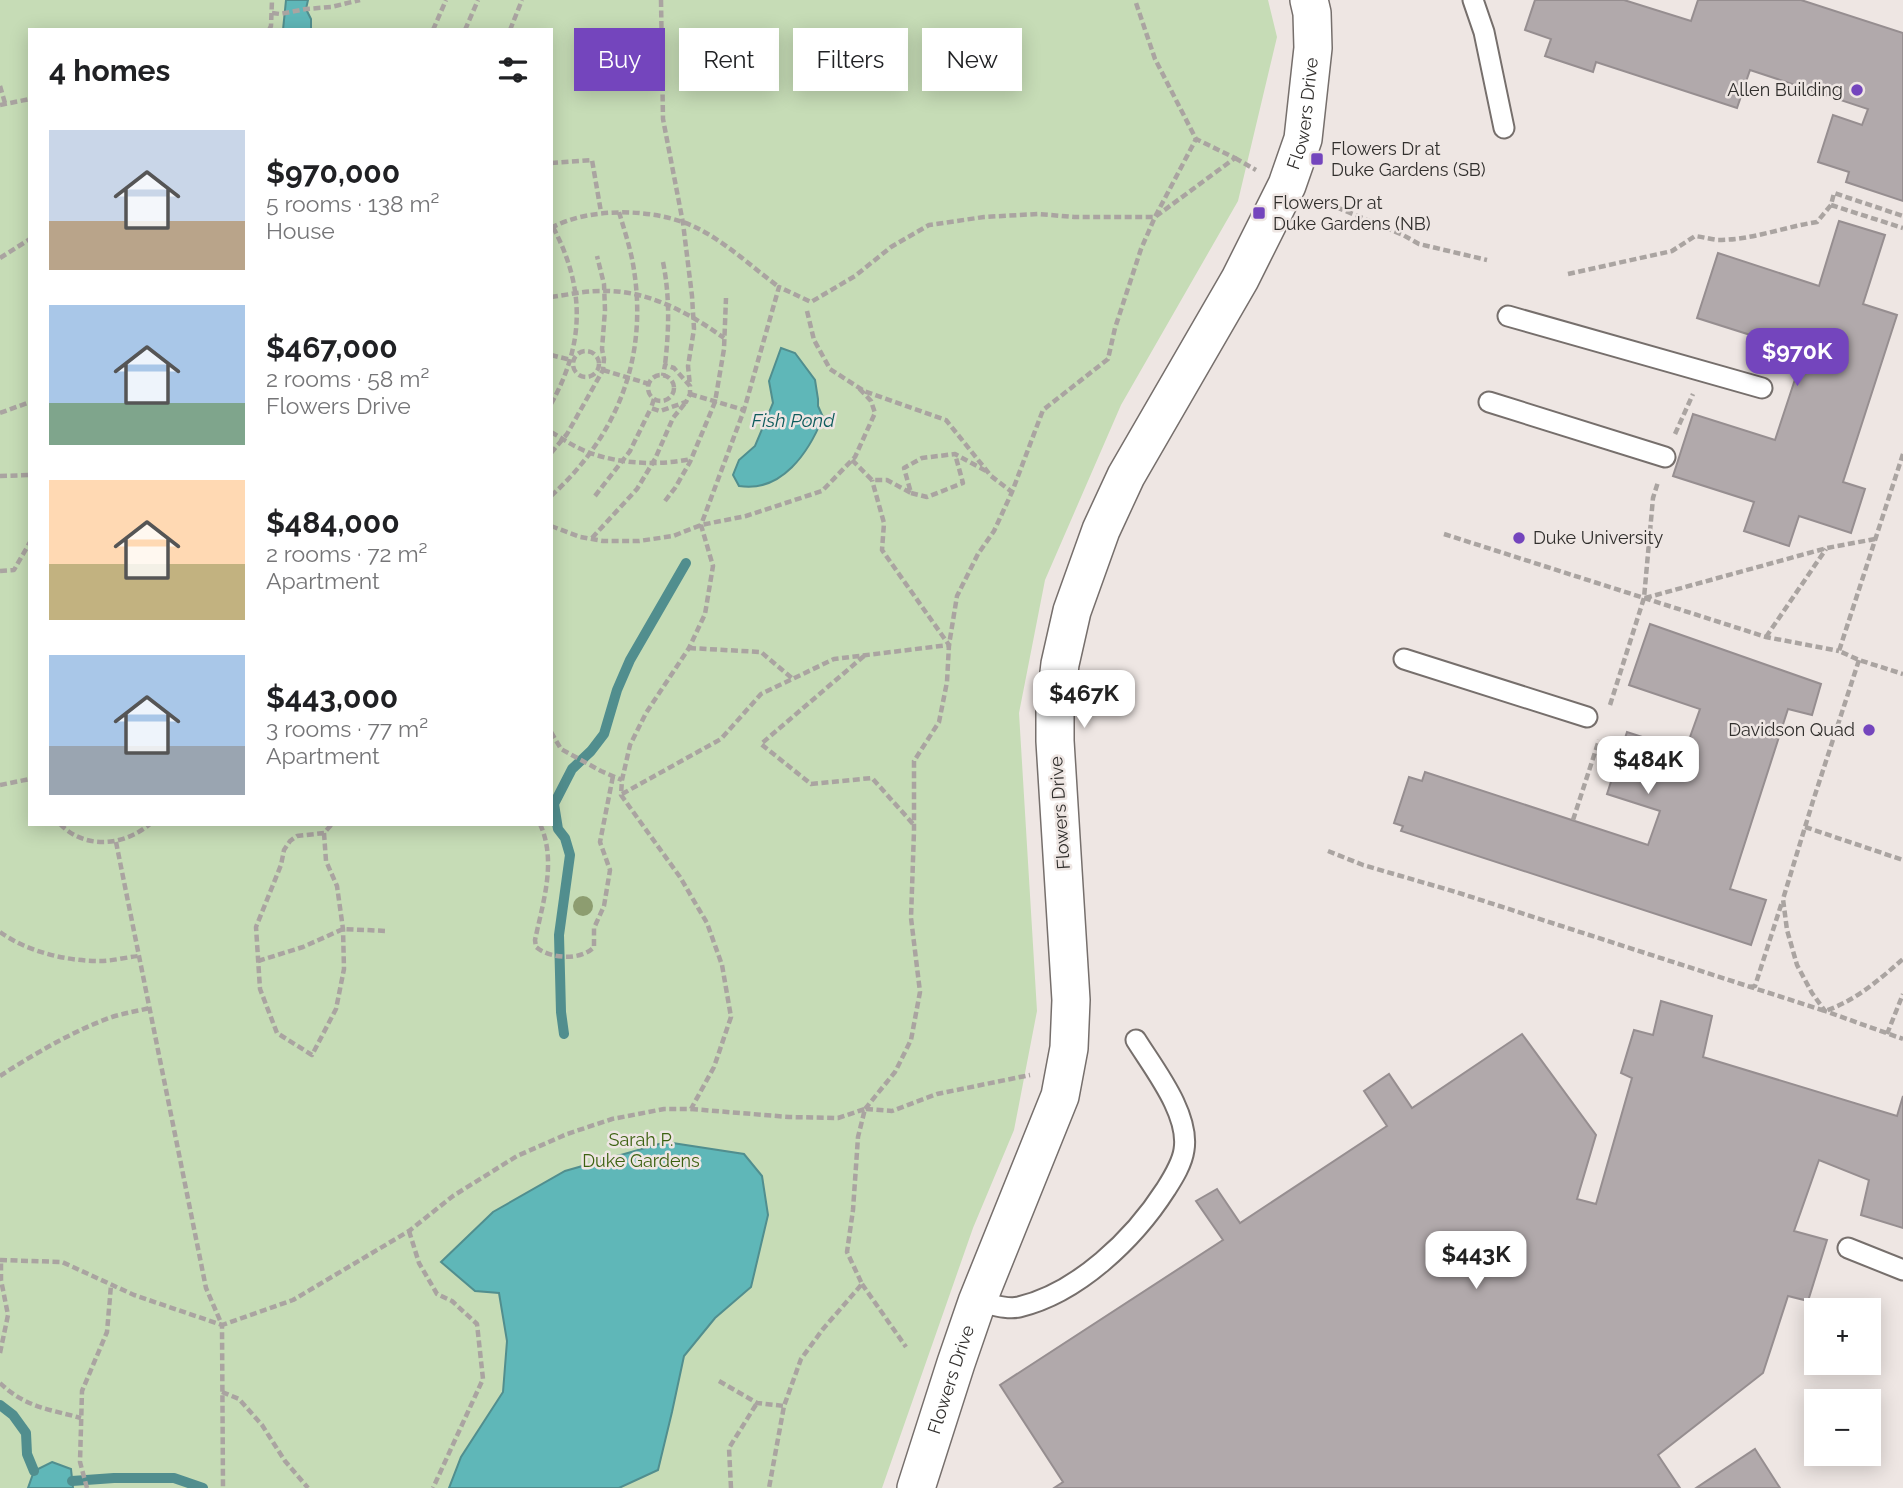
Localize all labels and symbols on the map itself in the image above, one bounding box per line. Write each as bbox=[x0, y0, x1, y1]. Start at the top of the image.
street label: Flowers Drive bbox=[1282, 56, 1322, 172]
place label: Allen Building bbox=[1727, 79, 1843, 100]
marker: Allen Building bbox=[1849, 82, 1865, 98]
place label: Flowers Dr at Duke Gardens (SB) bbox=[1331, 138, 1486, 180]
marker: Flowers Dr at Duke Gardens (SB) bbox=[1309, 151, 1325, 167]
place label: Flowers Dr at Duke Gardens (NB) bbox=[1273, 192, 1431, 234]
marker: Flowers Dr at Duke Gardens (NB) bbox=[1251, 205, 1267, 221]
pin: $970K bbox=[1748, 328, 1846, 388]
water label: Fish Pond bbox=[751, 409, 835, 431]
place label: Duke University bbox=[1533, 527, 1663, 548]
marker: Duke University bbox=[1511, 530, 1527, 546]
pin: $467K bbox=[1035, 670, 1133, 730]
place label: Davidson Quad bbox=[1728, 719, 1855, 740]
marker: Davidson Quad bbox=[1861, 722, 1877, 738]
pin: $484K bbox=[1599, 736, 1697, 796]
street label: Flowers Drive bbox=[1045, 755, 1074, 870]
park label: Sarah P. Duke Gardens bbox=[582, 1129, 700, 1171]
pin: $443K bbox=[1427, 1232, 1525, 1291]
street label: Flowers Drive bbox=[923, 1322, 978, 1436]

